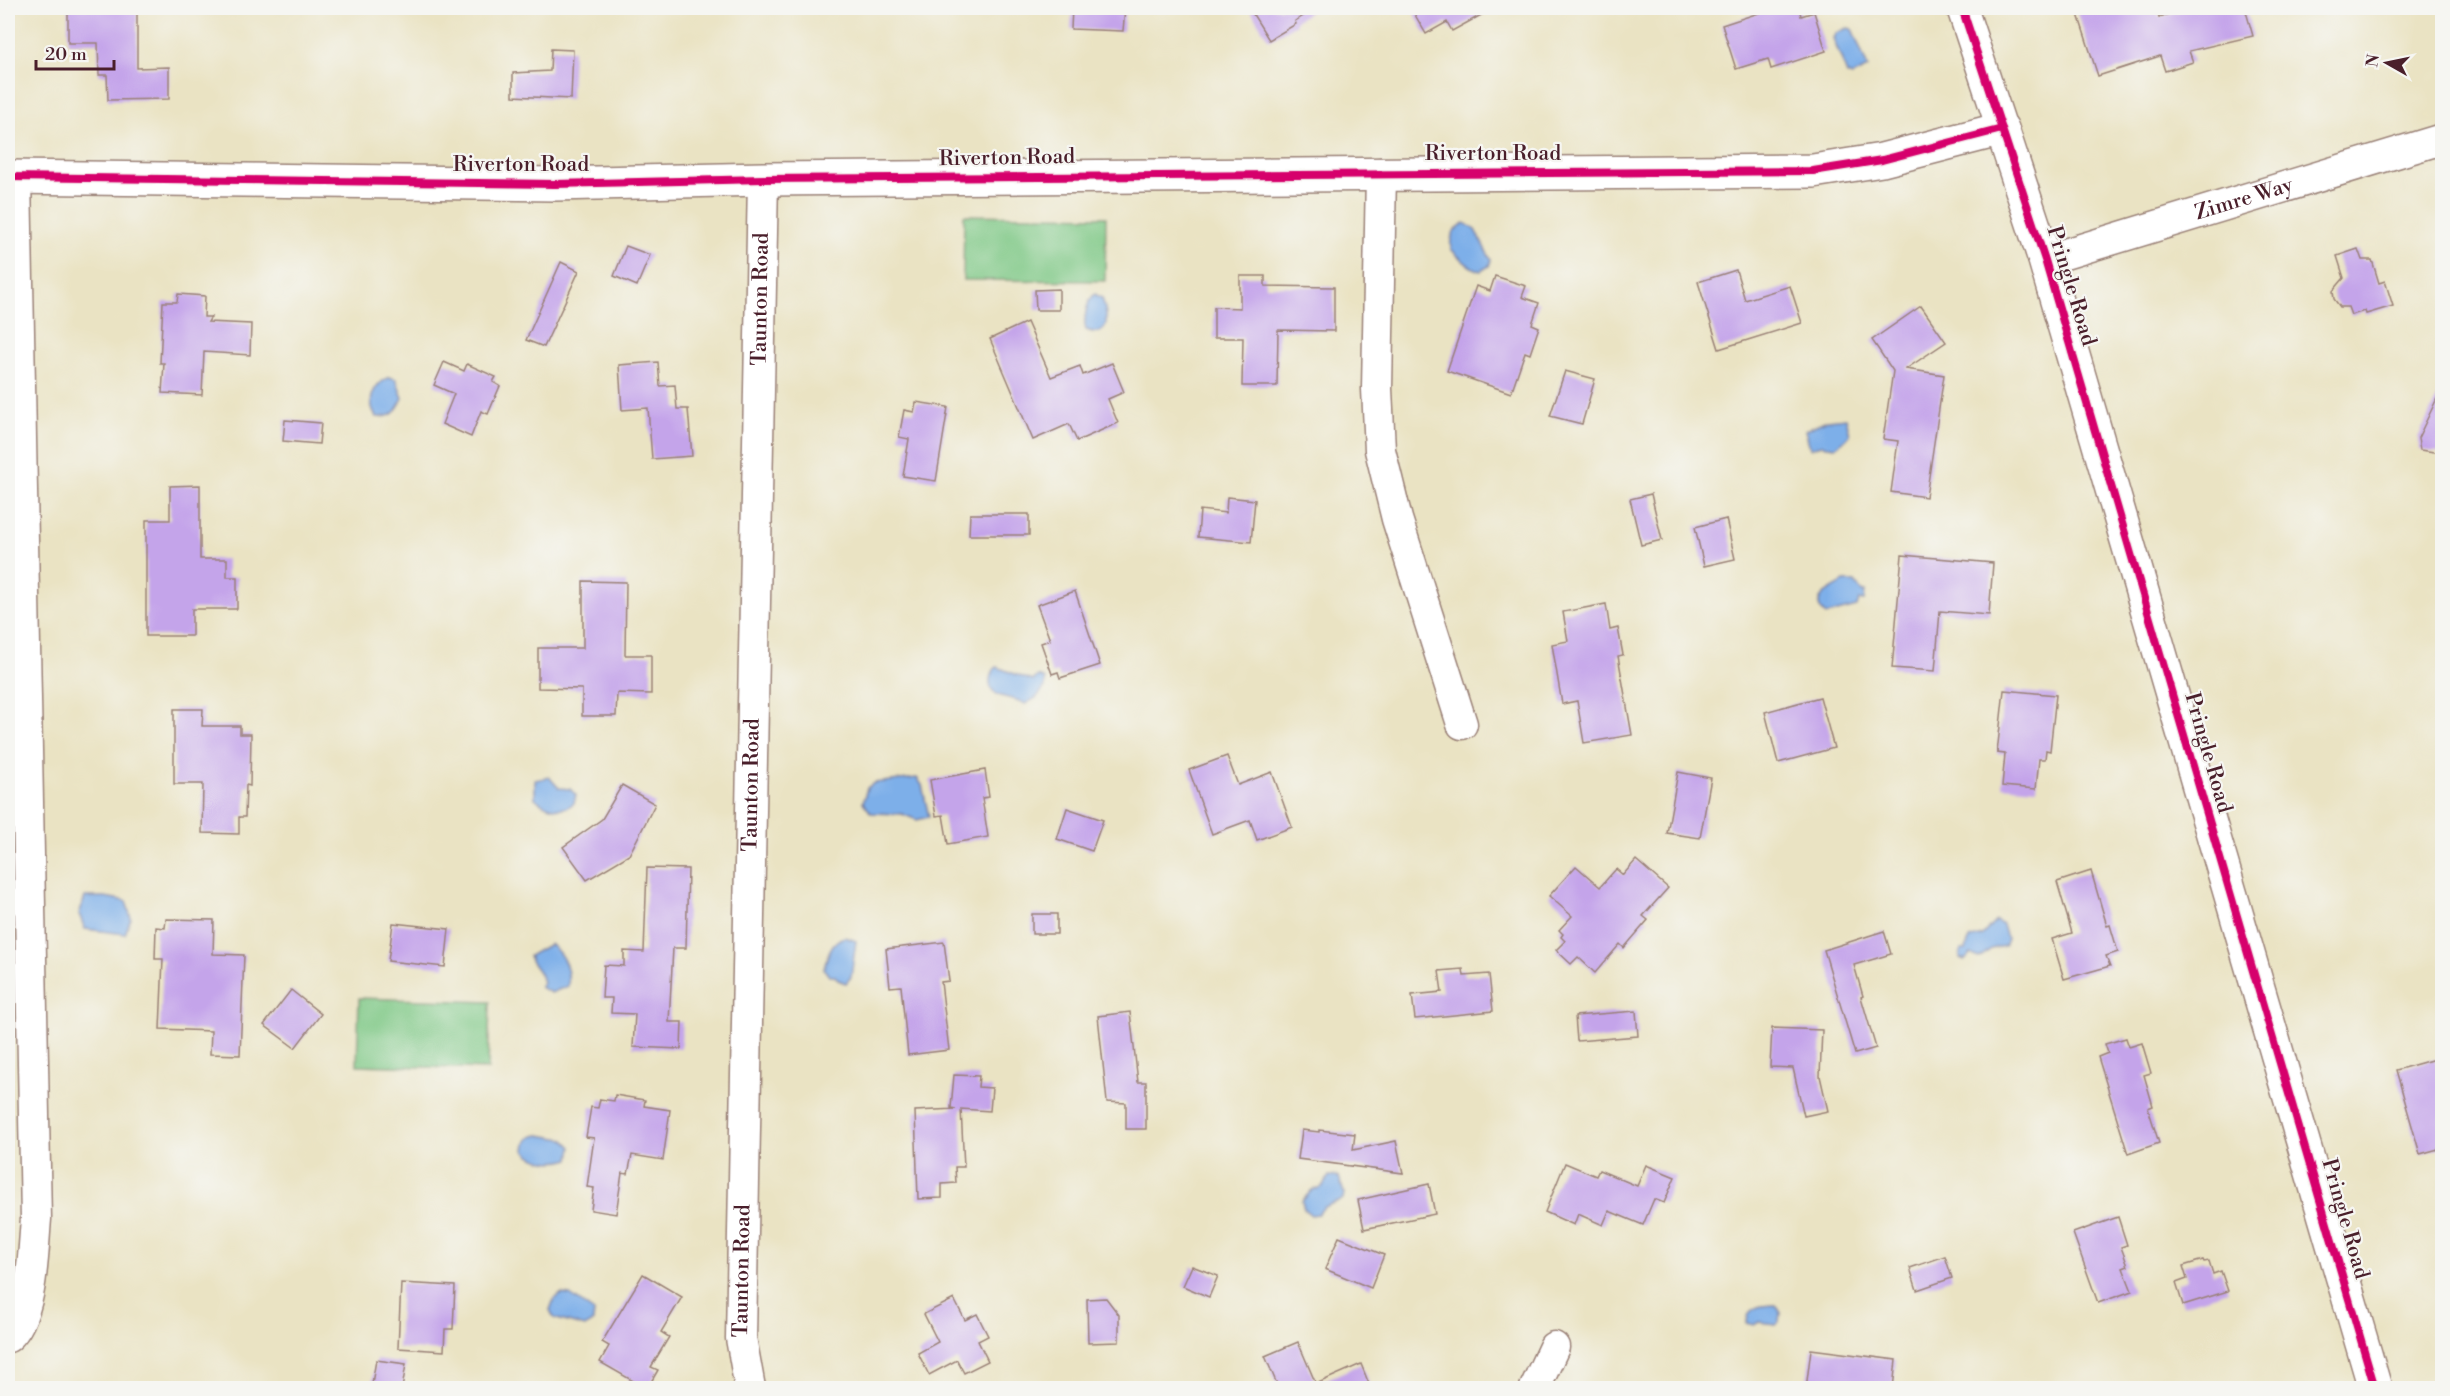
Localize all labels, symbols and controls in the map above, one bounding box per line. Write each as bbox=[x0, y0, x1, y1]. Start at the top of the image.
scale bar bbox=[36, 33, 114, 71]
north arrow bbox=[2357, 33, 2417, 93]
text: 20 m bbox=[45, 43, 87, 66]
text: N bbox=[2362, 53, 2384, 69]
street label: Riverton Road bbox=[1425, 141, 1561, 167]
street label: Riverton Road bbox=[939, 144, 1075, 172]
street label: Riverton Road bbox=[453, 152, 589, 178]
street label: Zimre Way bbox=[2192, 172, 2297, 227]
street label: Pringle Road bbox=[2040, 223, 2102, 349]
street label: Taunton Road bbox=[746, 232, 775, 366]
street label: Pringle Road bbox=[2178, 690, 2238, 816]
street label: Taunton Road bbox=[737, 718, 766, 852]
street label: Pringle Road bbox=[2315, 1156, 2375, 1282]
street label: Taunton Road bbox=[728, 1204, 757, 1338]

